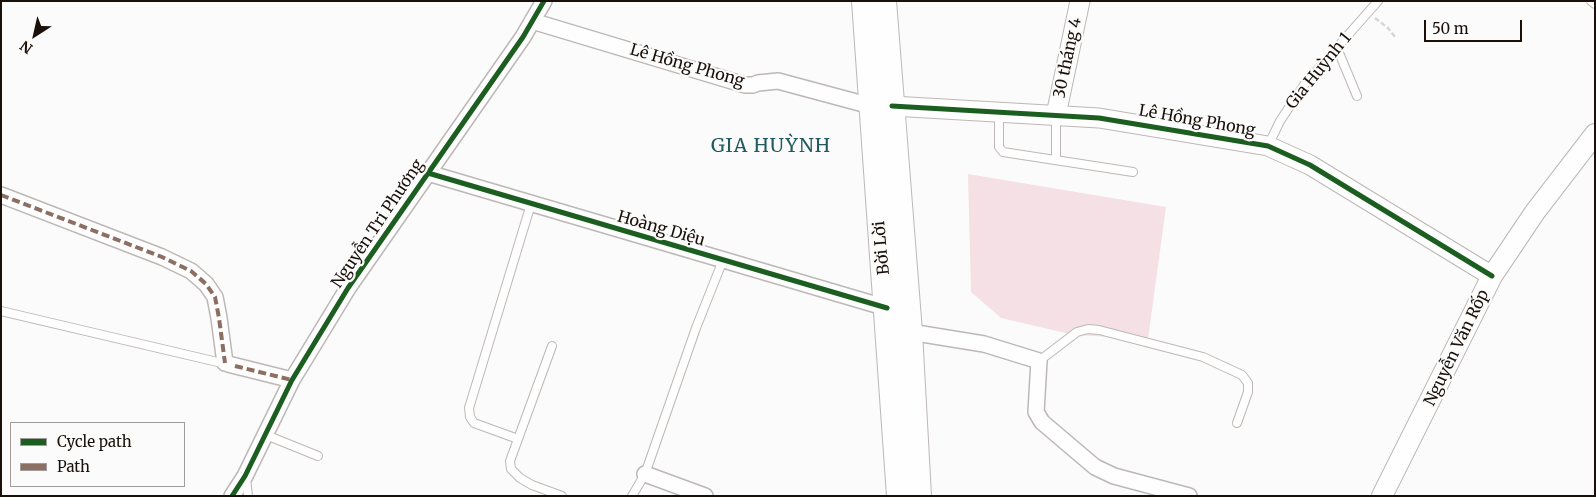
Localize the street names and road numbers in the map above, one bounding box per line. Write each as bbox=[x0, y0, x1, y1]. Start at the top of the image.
street label: 30 tháng 4 bbox=[1050, 16, 1086, 100]
street label: Gia Huỳnh 1 bbox=[1282, 29, 1356, 113]
street label: Lê Hồng Phong bbox=[628, 40, 746, 92]
street label: Lê Hồng Phong bbox=[1137, 101, 1257, 141]
street label: Nguyễn Tri Phương bbox=[328, 156, 428, 292]
street label: Hoàng Diệu bbox=[615, 207, 707, 251]
street label: Bời Lời bbox=[870, 220, 894, 276]
street label: Nguyễn Văn Rốp bbox=[1421, 287, 1493, 409]

